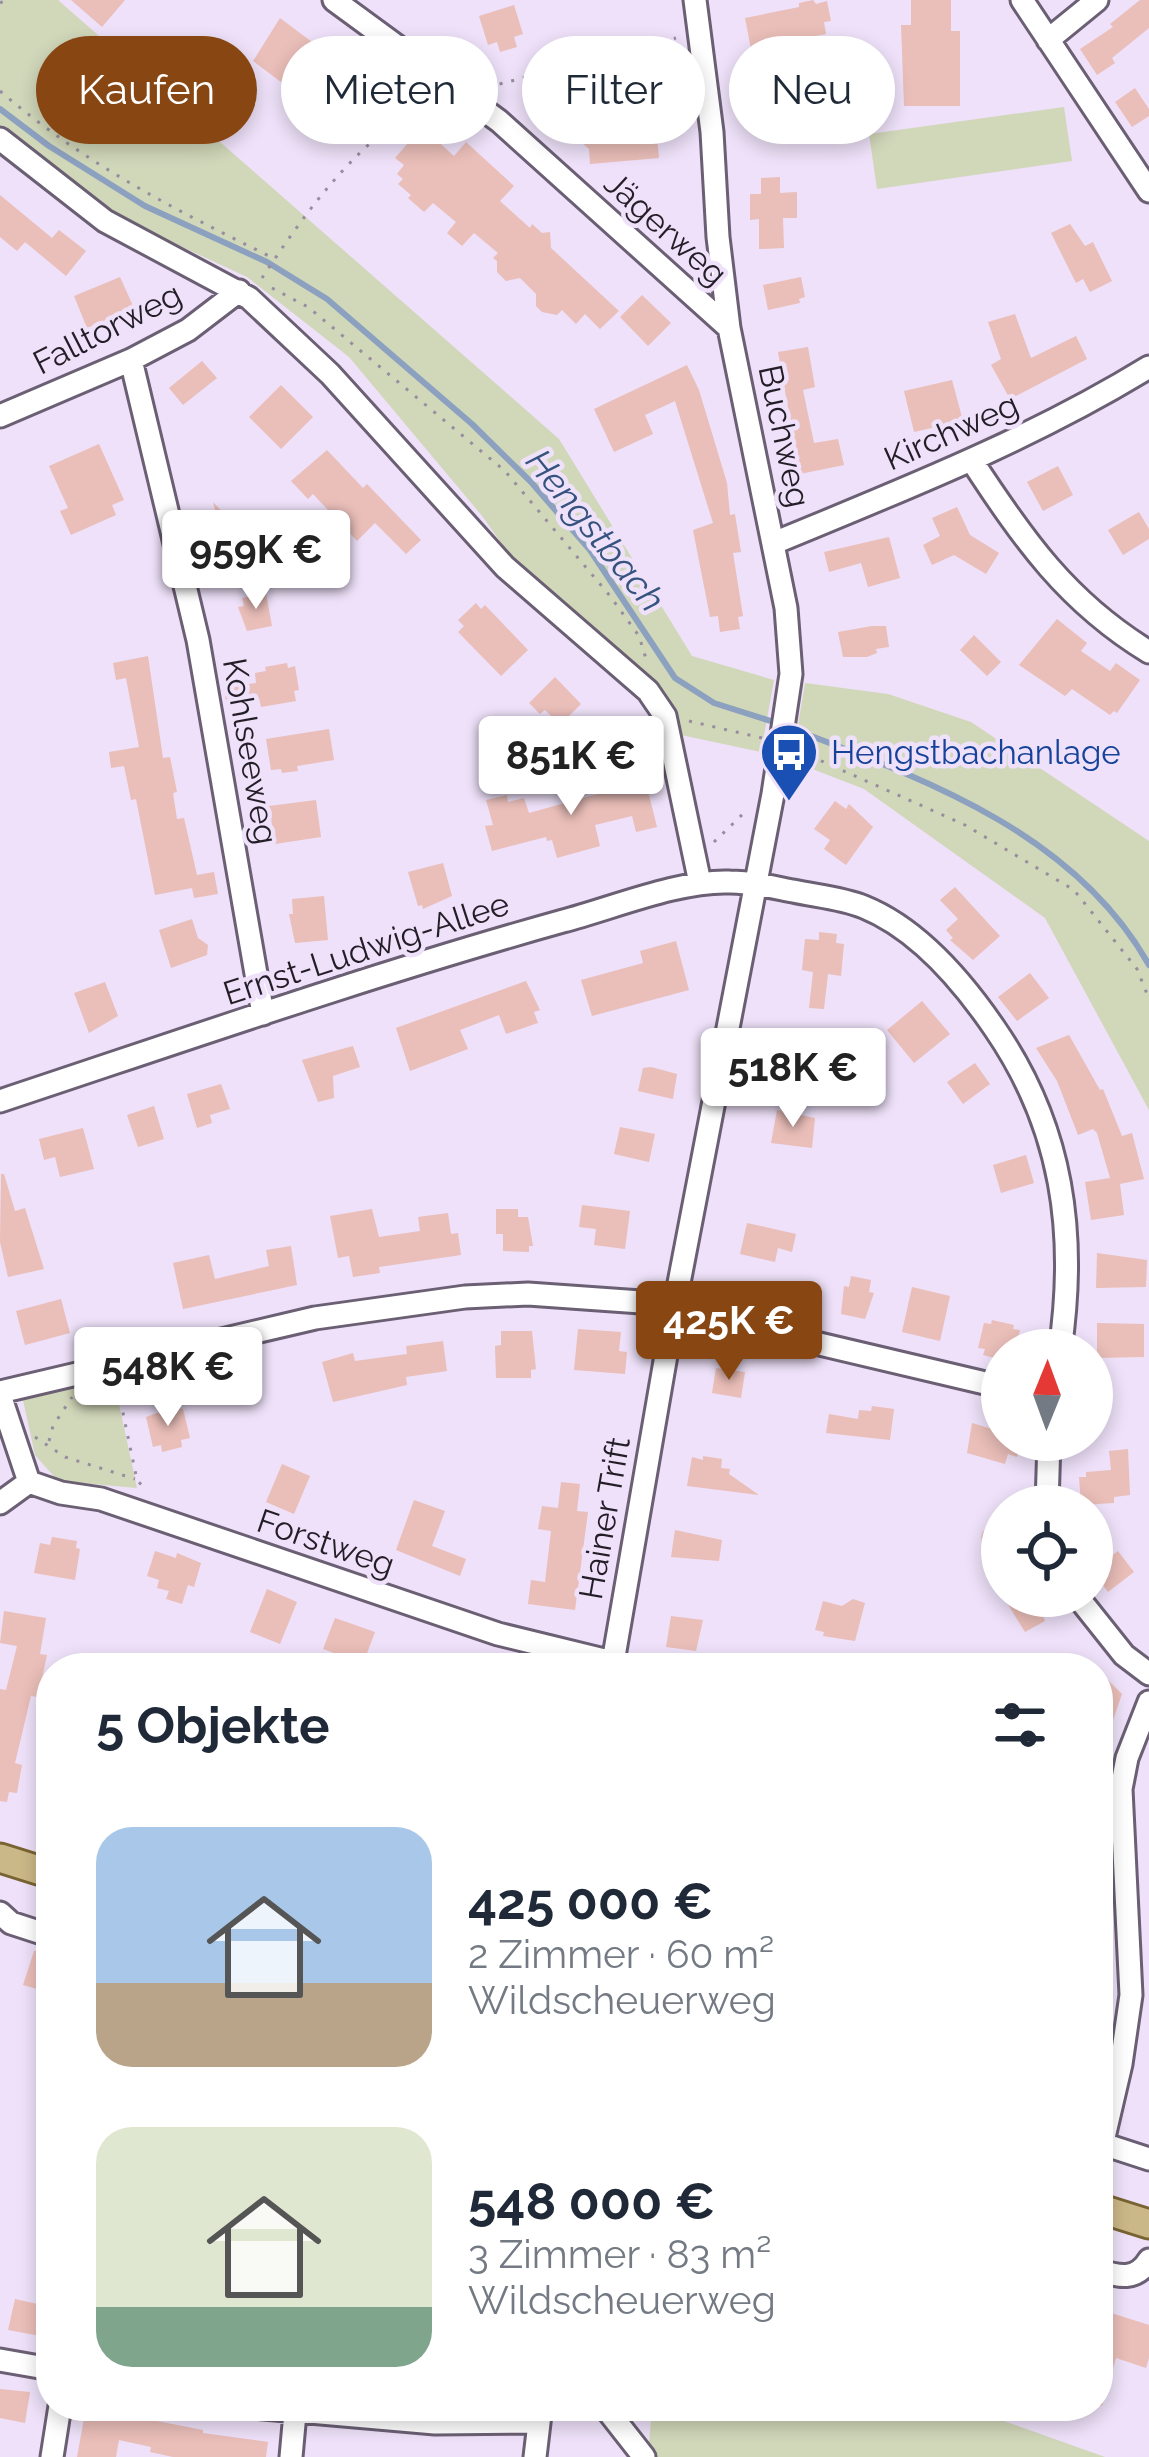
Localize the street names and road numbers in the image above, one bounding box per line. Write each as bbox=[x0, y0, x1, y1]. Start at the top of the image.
street label: Jägerweg bbox=[597, 163, 735, 293]
street label: Falltorweg bbox=[27, 274, 188, 382]
street label: Buchweg bbox=[750, 361, 819, 511]
street label: Kirchweg bbox=[878, 385, 1024, 478]
street label: Kohlseeweg bbox=[215, 655, 286, 847]
street label: Ernst-Ludwig-Allee bbox=[218, 884, 514, 1013]
street label: Hainer Trift bbox=[571, 1434, 638, 1602]
street label: Forstweg bbox=[252, 1501, 400, 1584]

